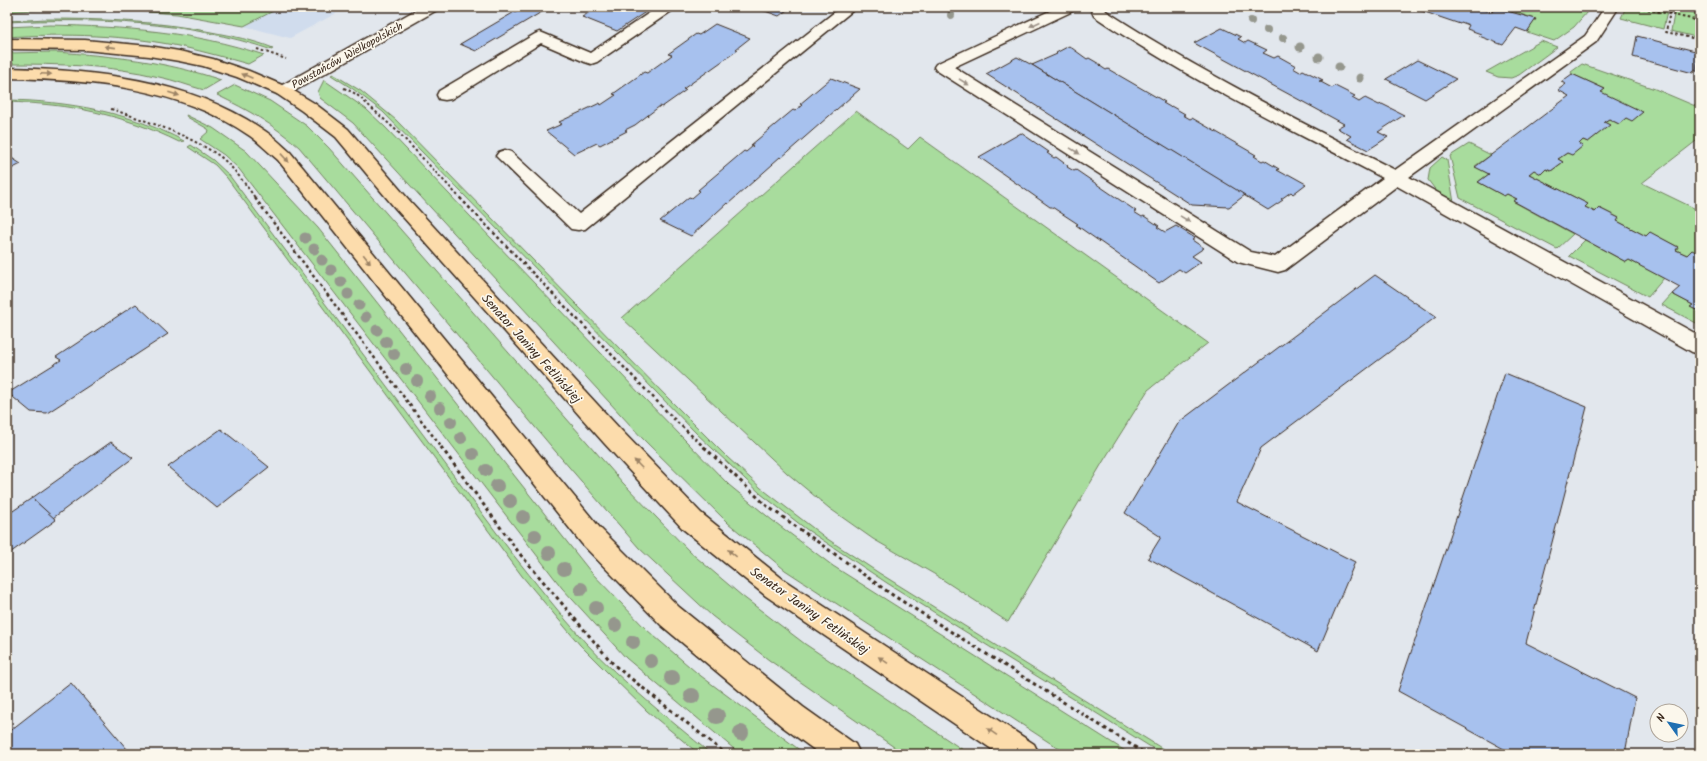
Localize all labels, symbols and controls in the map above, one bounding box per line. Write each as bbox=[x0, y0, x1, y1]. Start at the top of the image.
street label: Powstańców Wielkopolskich bbox=[288, 18, 407, 94]
one-way arrow bbox=[1029, 21, 1041, 27]
one-way arrow bbox=[104, 44, 116, 50]
one-way arrow bbox=[40, 70, 52, 77]
one-way arrow bbox=[242, 73, 253, 79]
one-way arrow bbox=[958, 78, 970, 85]
one-way arrow bbox=[168, 91, 180, 97]
one-way arrow bbox=[1069, 147, 1081, 154]
one-way arrow bbox=[281, 153, 290, 163]
one-way arrow bbox=[1179, 216, 1191, 223]
one-way arrow bbox=[362, 254, 371, 265]
street label: Senator Janiny Fetlińskiej bbox=[476, 289, 586, 409]
one-way arrow bbox=[633, 459, 643, 469]
one-way arrow bbox=[726, 549, 737, 558]
street label: Senator Janiny Fetlińskiej bbox=[745, 562, 874, 661]
one-way arrow bbox=[878, 657, 889, 664]
north arrow bbox=[1649, 703, 1689, 743]
text: N bbox=[1652, 710, 1671, 726]
one-way arrow bbox=[986, 729, 998, 736]

